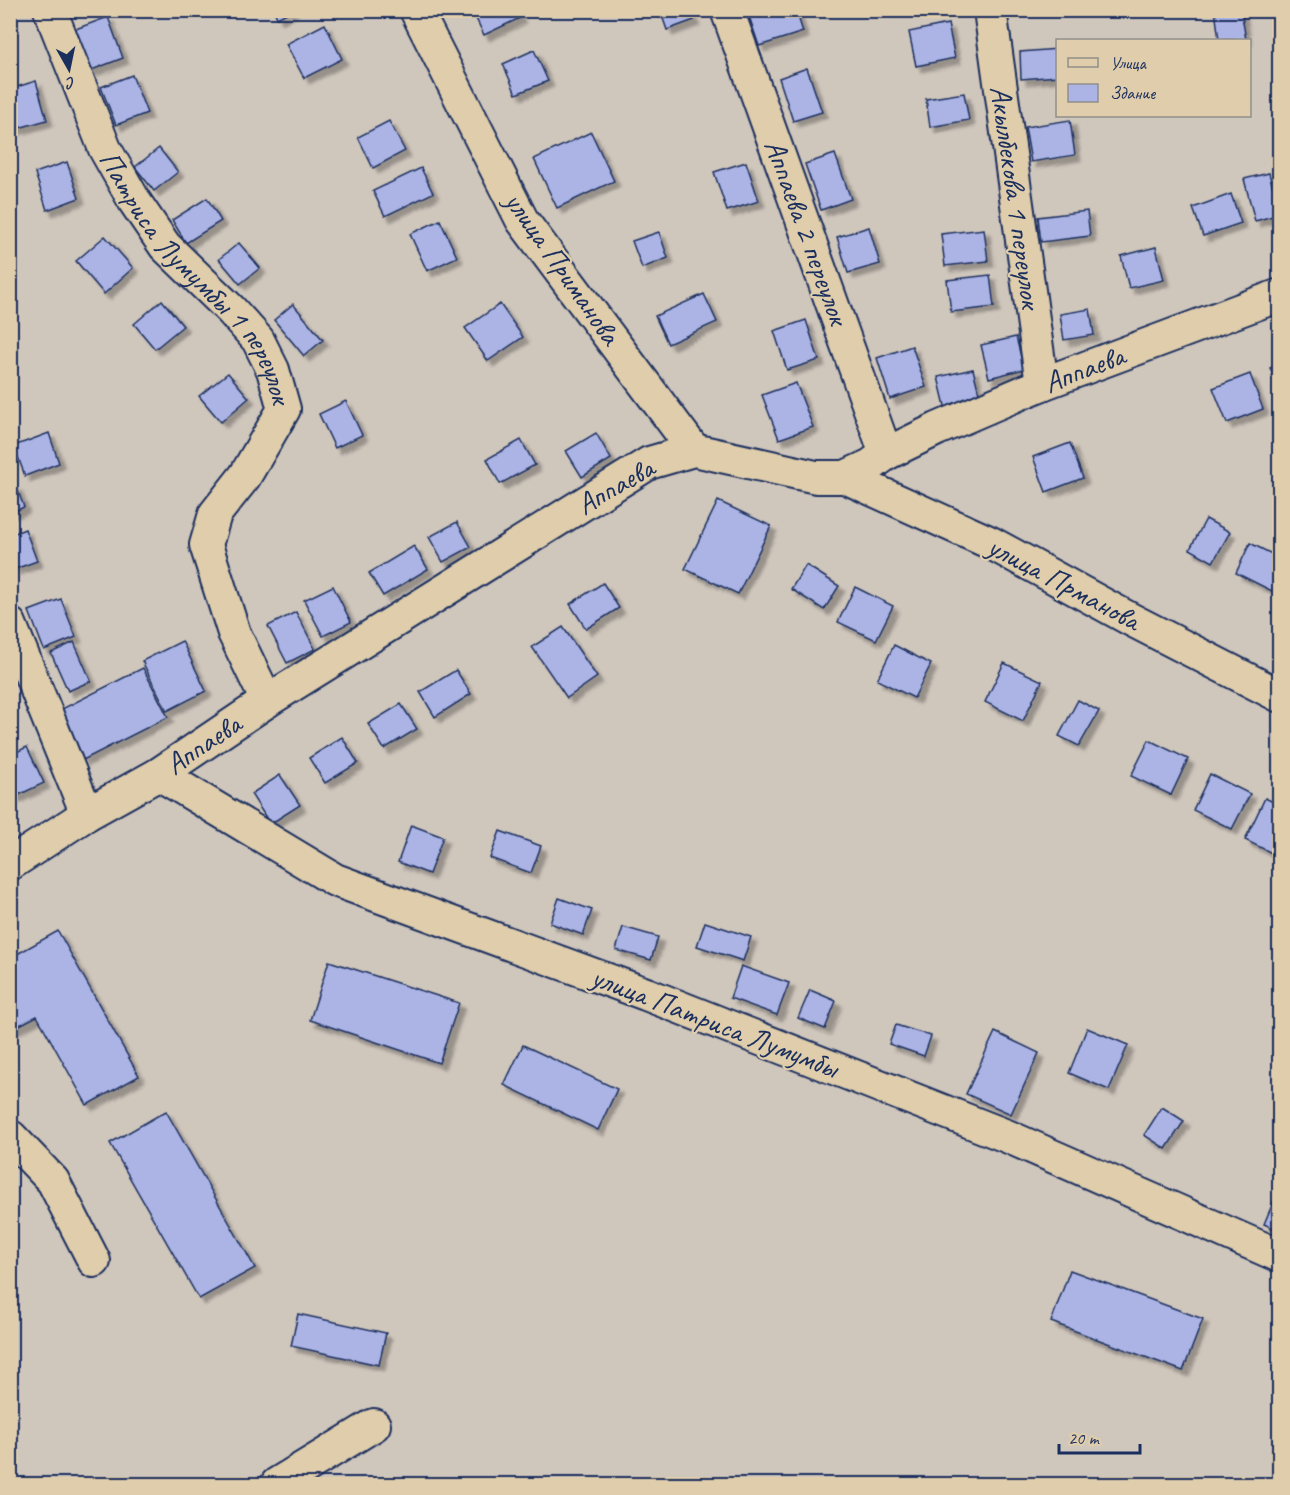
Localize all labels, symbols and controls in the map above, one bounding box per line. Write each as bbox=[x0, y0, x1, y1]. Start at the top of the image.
north arrow bbox=[39, 39, 99, 99]
legend bbox=[1056, 39, 1251, 117]
text: Улица bbox=[1110, 52, 1147, 74]
text: С bbox=[64, 72, 77, 94]
text: Здание bbox=[1110, 82, 1156, 104]
street label: Акылбекова 1 переулок bbox=[982, 83, 1051, 314]
street label: Аппаева 2 переулок bbox=[756, 134, 859, 333]
street label: Патриса Лумумбы 1 переулок bbox=[91, 144, 301, 411]
street label: улица Приманова bbox=[495, 183, 631, 353]
street label: Аппаева bbox=[1038, 335, 1132, 402]
street label: Аппаева bbox=[569, 447, 663, 523]
street label: улица Прманова bbox=[979, 526, 1149, 640]
street label: Аппаева bbox=[158, 703, 250, 783]
street label: улица Патриса Лумумбы bbox=[584, 957, 846, 1087]
scale bar bbox=[1059, 1417, 1140, 1455]
text: 20 m bbox=[1068, 1427, 1101, 1449]

